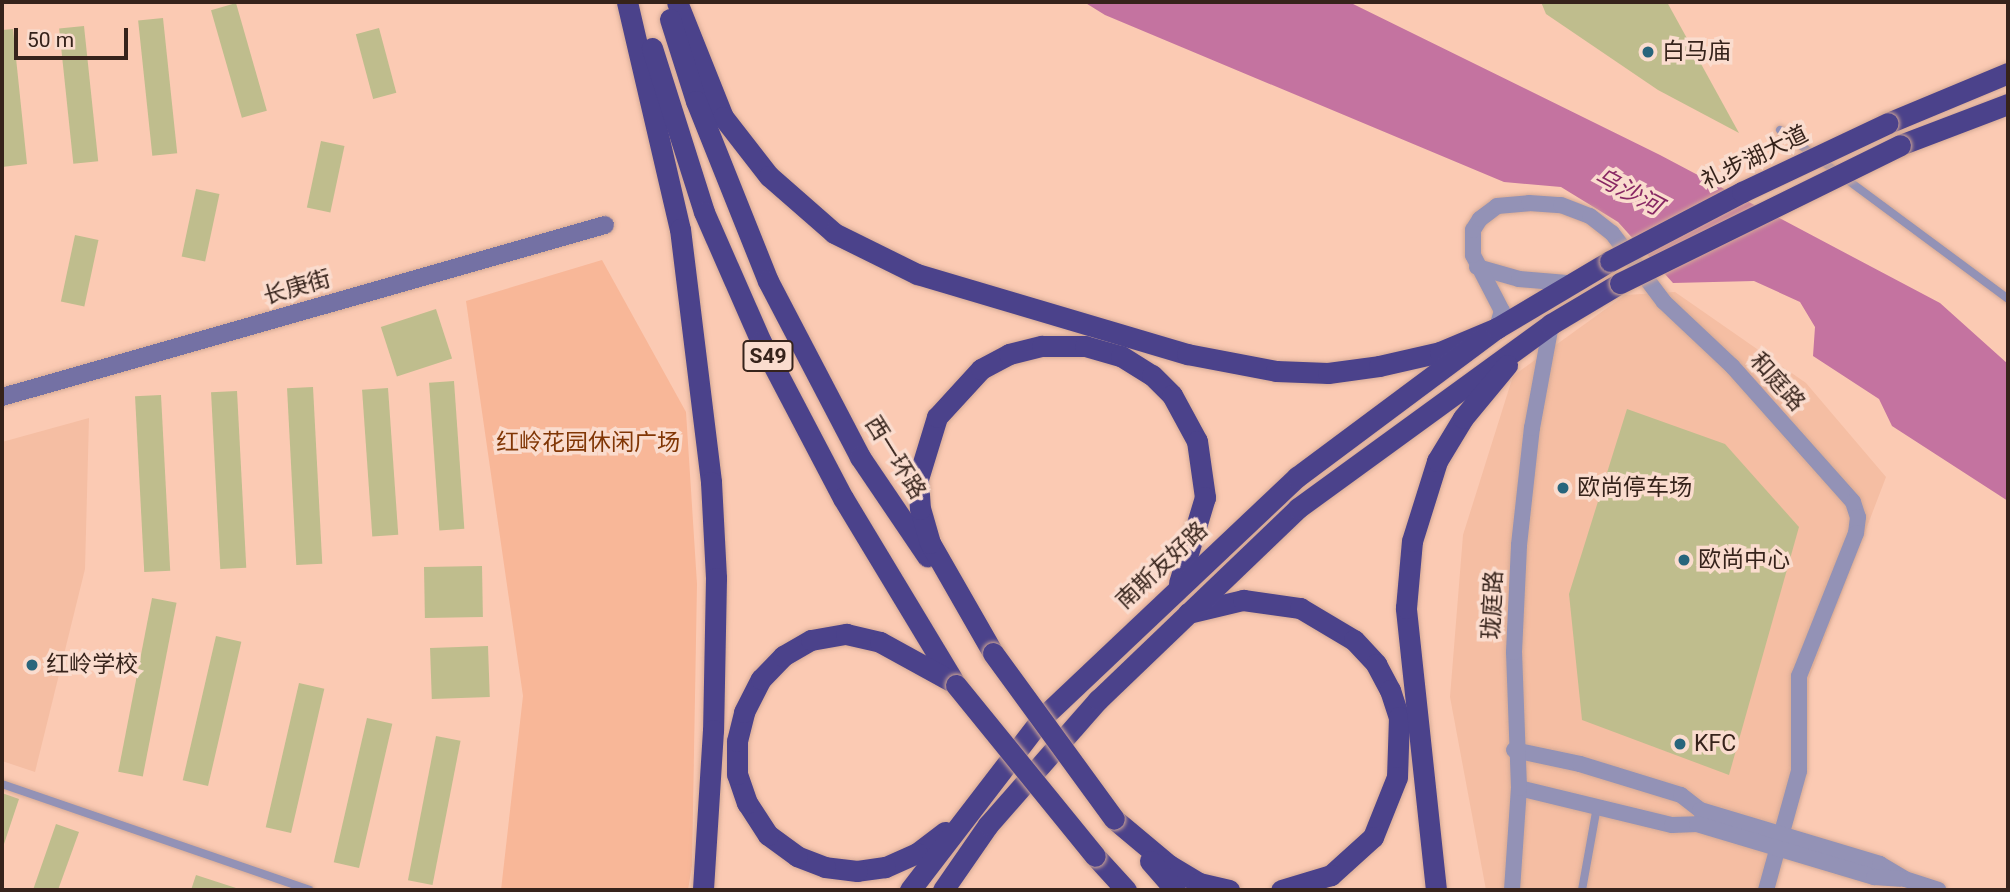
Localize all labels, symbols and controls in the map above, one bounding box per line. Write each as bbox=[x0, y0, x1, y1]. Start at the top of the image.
scale bar bbox=[18, 14, 131, 58]
text: 50 m bbox=[27, 28, 74, 52]
place label: 白马庙 bbox=[1662, 38, 1731, 66]
marker: 白马庙 bbox=[1640, 44, 1656, 60]
street label: 礼步湖大道 bbox=[1697, 120, 1813, 196]
water label: 乌沙河 bbox=[1589, 162, 1667, 222]
street label: 长庚街 bbox=[260, 265, 334, 311]
road number: S49 bbox=[742, 338, 794, 374]
street label: 和庭路 bbox=[1744, 347, 1810, 417]
street label: 西一环路 bbox=[859, 412, 931, 504]
park label: 红岭花园休闲广场 bbox=[496, 429, 680, 457]
place label: 欧尚停车场 bbox=[1577, 474, 1692, 502]
marker: 欧尚停车场 bbox=[1555, 480, 1571, 496]
street label: 南斯友好路 bbox=[1111, 517, 1213, 615]
place label: 欧尚中心 bbox=[1698, 546, 1790, 574]
marker: 欧尚中心 bbox=[1676, 552, 1692, 568]
street label: 珑庭路 bbox=[1477, 570, 1509, 640]
place label: 红岭学校 bbox=[46, 651, 138, 679]
marker: 红岭学校 bbox=[24, 657, 40, 673]
place label: KFC bbox=[1694, 730, 1736, 758]
marker: KFC bbox=[1672, 736, 1688, 752]

